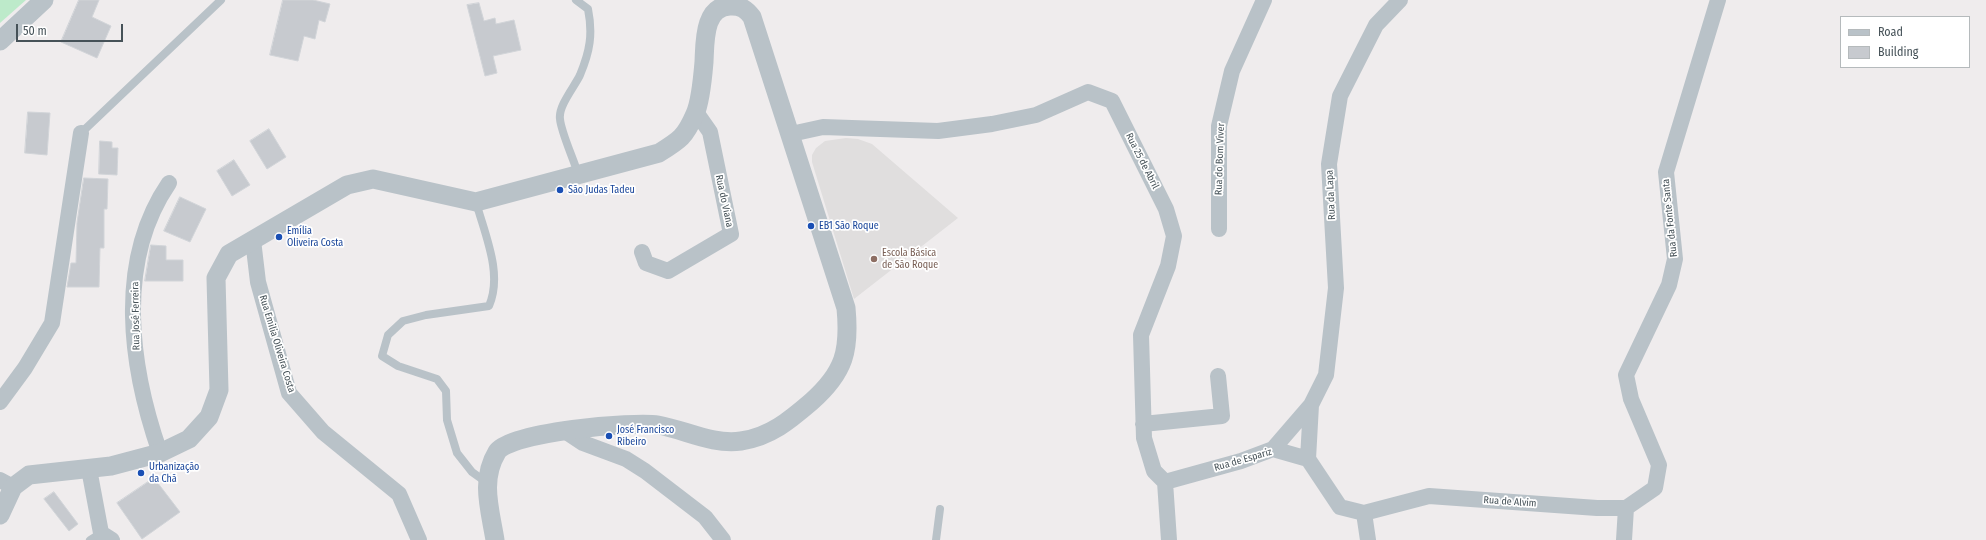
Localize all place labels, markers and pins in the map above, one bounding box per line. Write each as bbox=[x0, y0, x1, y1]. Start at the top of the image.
place label: São Judas Tadeu bbox=[568, 184, 635, 196]
marker: São Judas Tadeu bbox=[555, 185, 565, 195]
place label: EB1 São Roque bbox=[819, 220, 879, 232]
marker: EB1 São Roque bbox=[806, 221, 816, 231]
place label: Emília Oliveira Costa bbox=[287, 225, 343, 248]
marker: Emília Oliveira Costa bbox=[274, 232, 284, 242]
place label: Escola Básica de São Roque bbox=[882, 247, 938, 270]
marker: Escola Básica de São Roque bbox=[869, 254, 879, 264]
place label: José Francisco Ribeiro bbox=[617, 424, 674, 448]
marker: José Francisco Ribeiro bbox=[604, 431, 614, 441]
place label: Urbanização da Chã bbox=[149, 461, 199, 484]
marker: Urbanização da Chã bbox=[136, 468, 146, 478]

